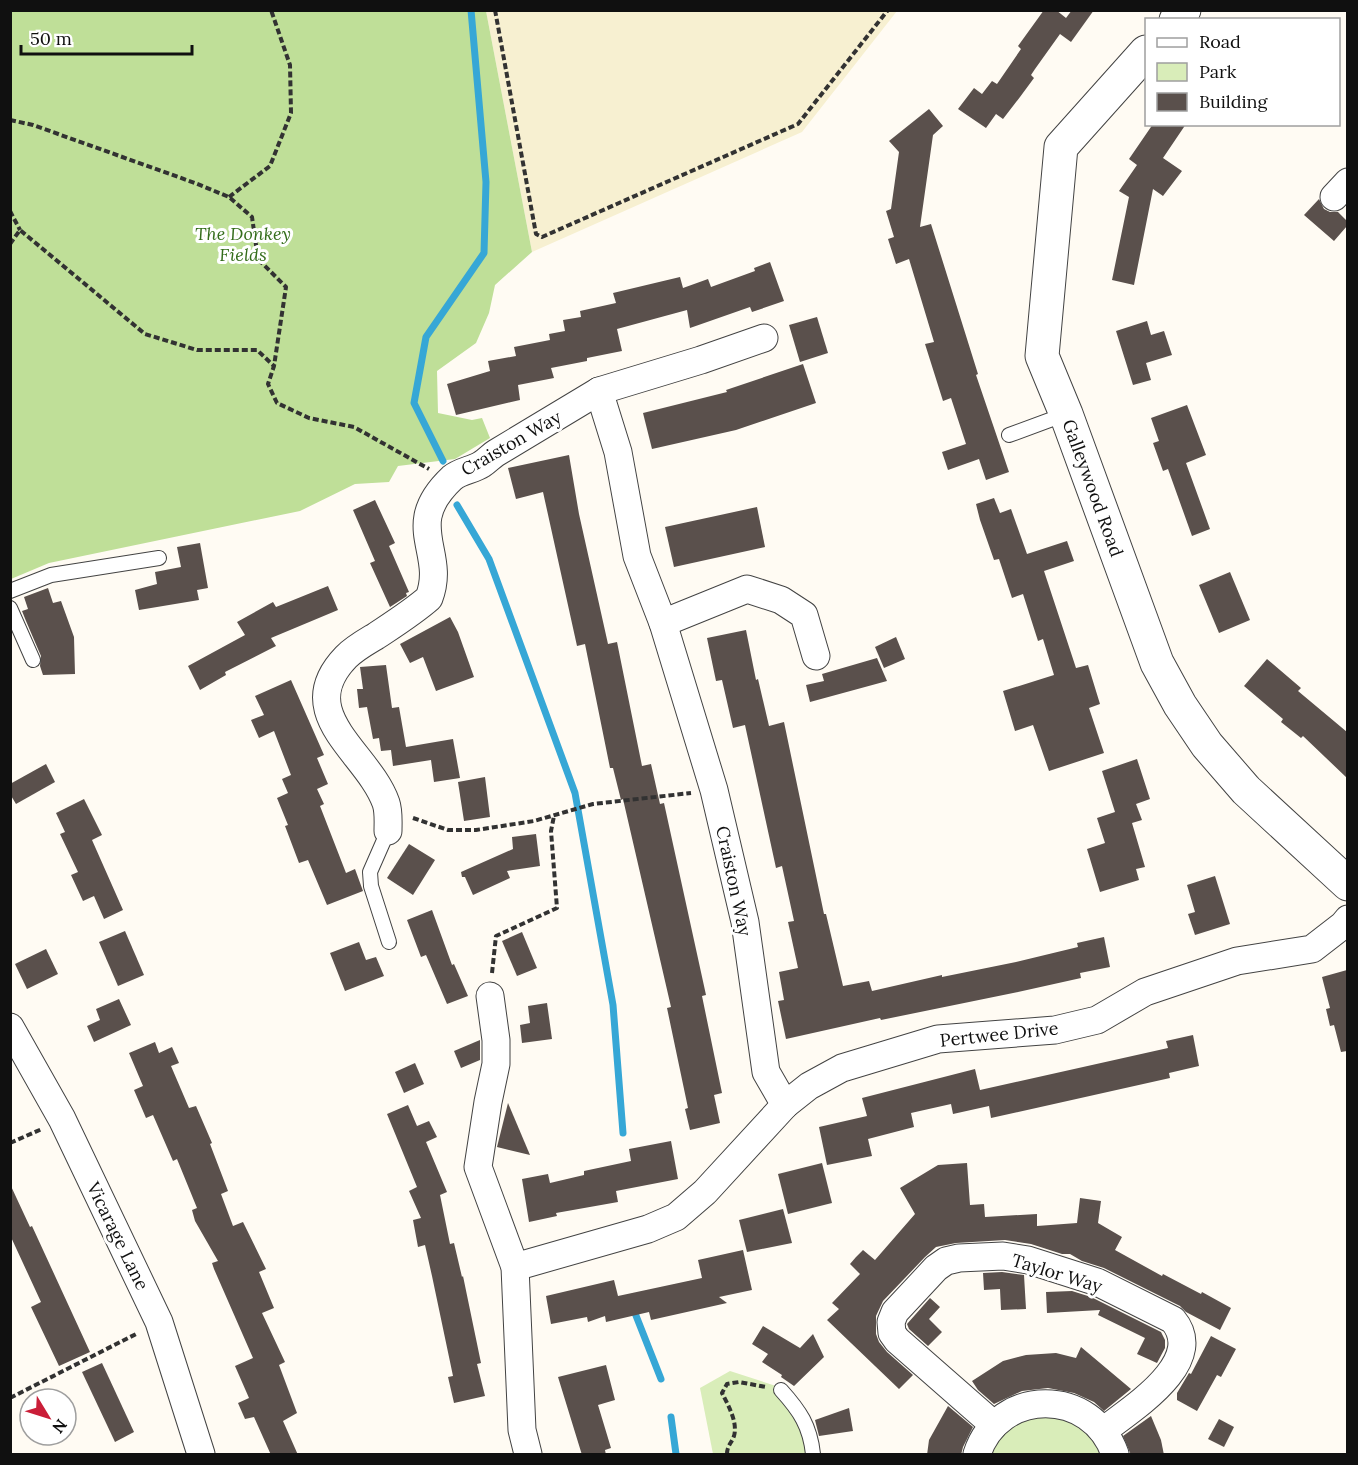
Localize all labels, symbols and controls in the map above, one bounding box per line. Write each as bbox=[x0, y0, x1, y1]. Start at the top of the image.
scale bar bbox=[21, 18, 192, 56]
legend bbox=[1145, 18, 1340, 126]
text: 50 m bbox=[30, 27, 72, 50]
text: Road bbox=[1199, 30, 1241, 53]
text: Park bbox=[1199, 60, 1237, 83]
text: Building bbox=[1199, 90, 1269, 113]
park label: The Donkey Fields bbox=[195, 222, 291, 266]
street label: Craiston Way bbox=[457, 405, 566, 481]
street label: Galleywood Road bbox=[1057, 416, 1129, 560]
street label: Craiston Way bbox=[711, 824, 757, 939]
street label: Pertwee Drive bbox=[939, 1016, 1060, 1052]
street label: Vicarage Lane bbox=[81, 1177, 154, 1294]
street label: Taylor Way bbox=[1009, 1248, 1105, 1298]
north arrow bbox=[18, 1387, 78, 1447]
text: N bbox=[48, 1415, 72, 1437]

